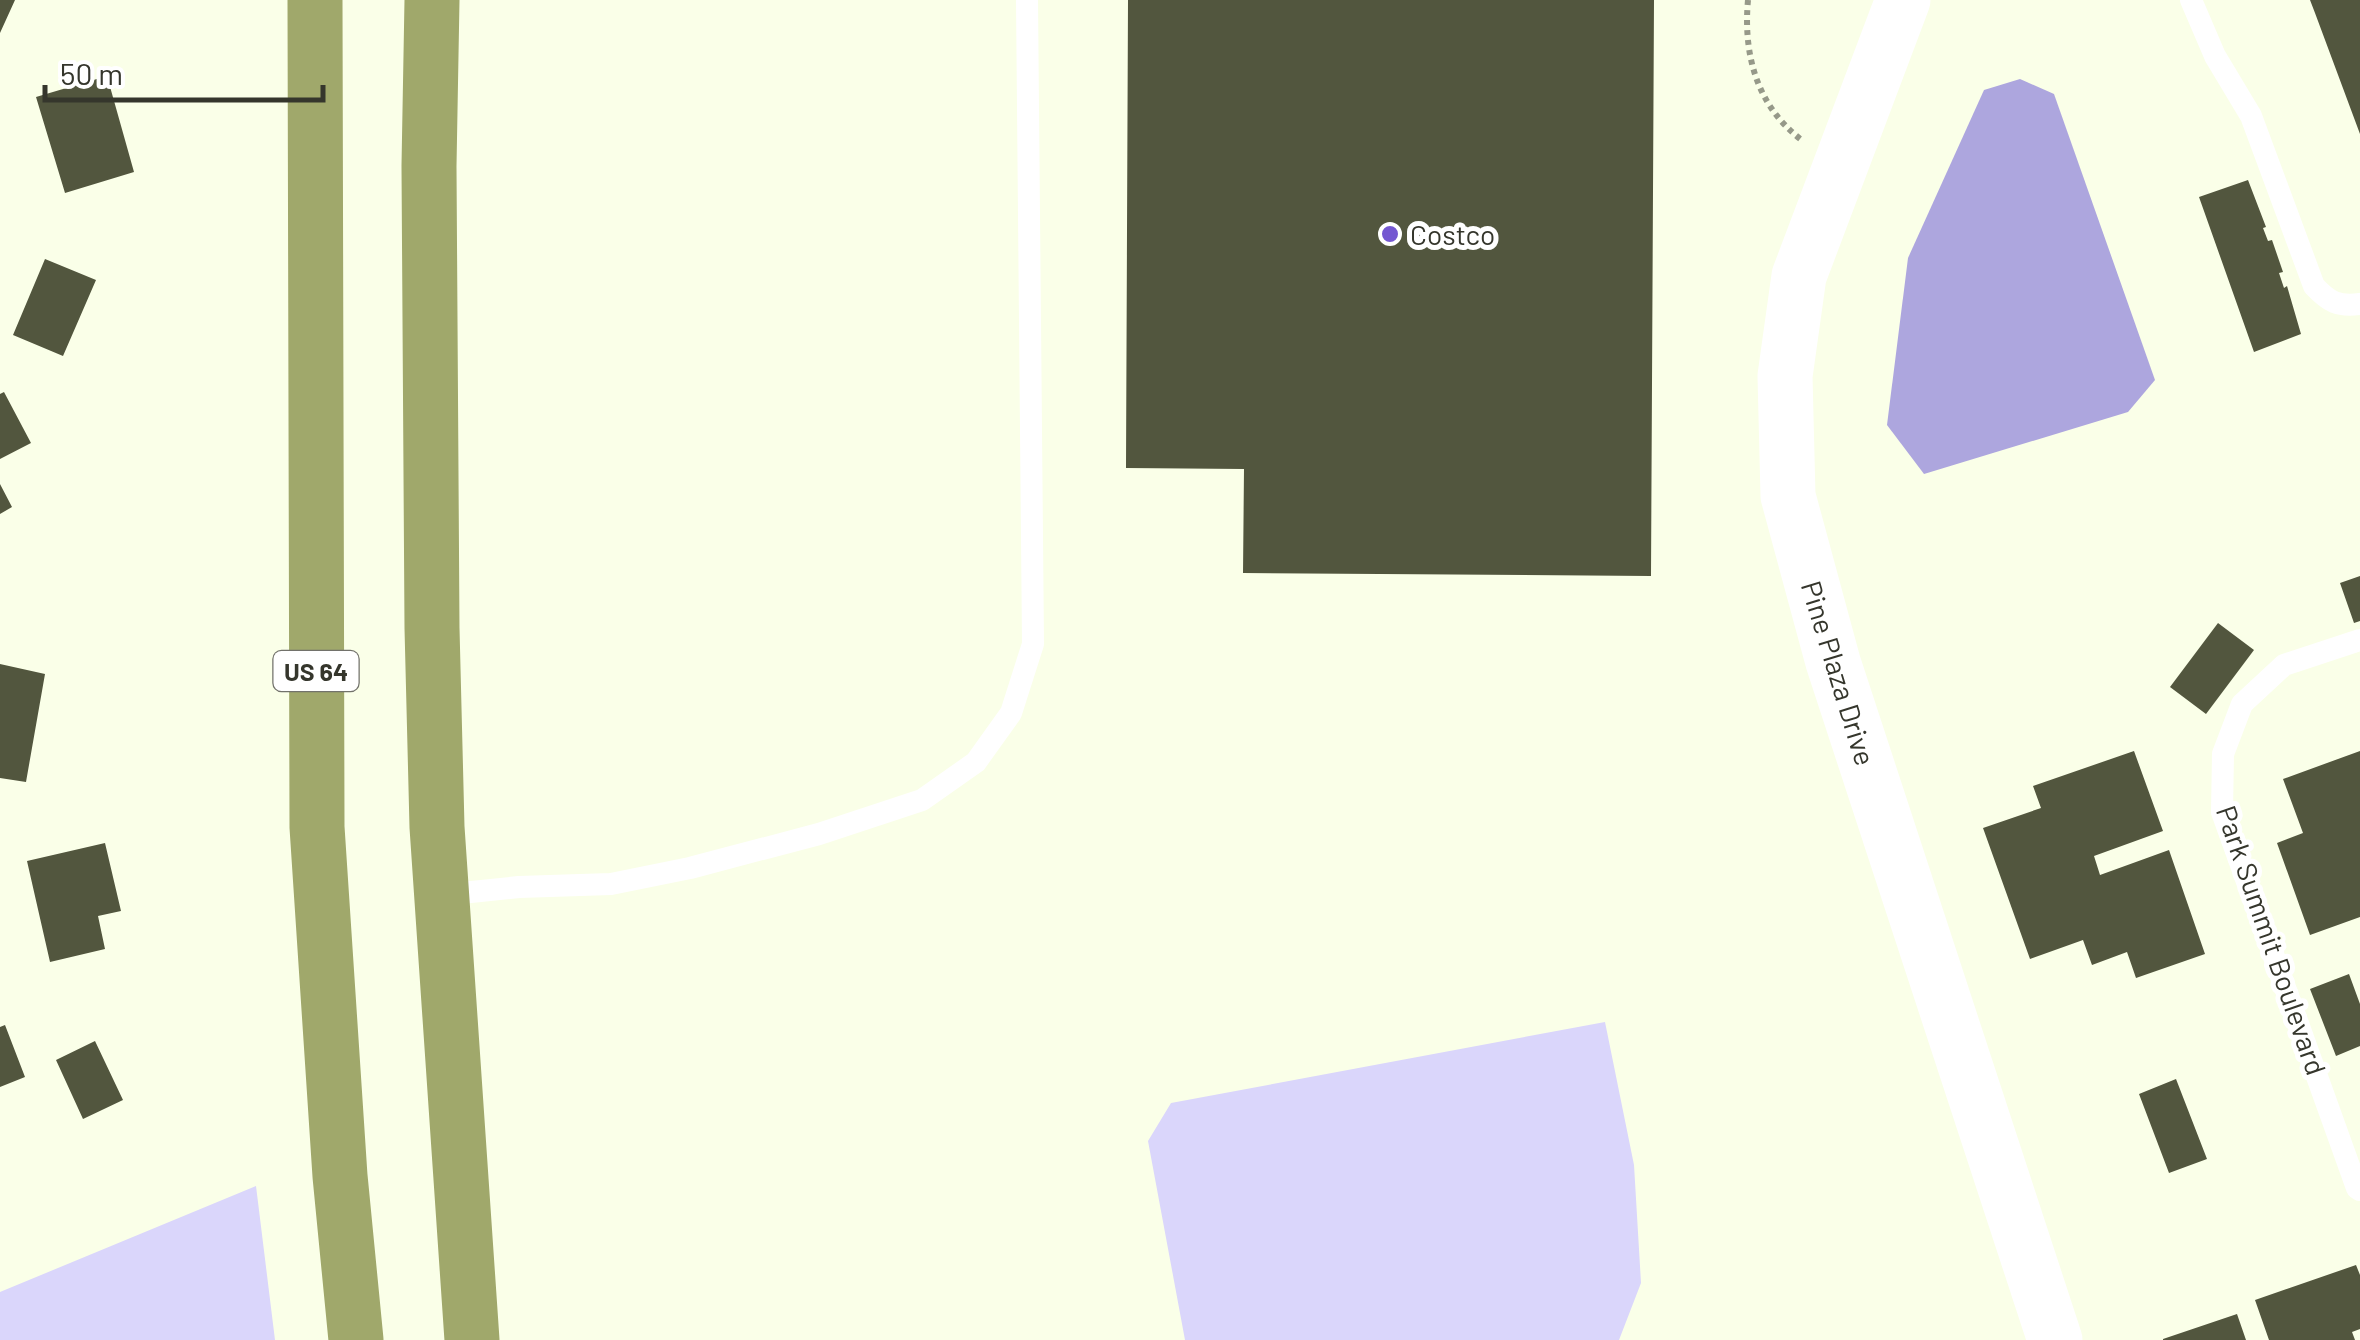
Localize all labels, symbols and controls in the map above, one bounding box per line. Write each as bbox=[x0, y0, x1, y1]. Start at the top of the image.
scale bar bbox=[45, 40, 322, 102]
text: 50 m bbox=[60, 55, 123, 91]
place label: Costco bbox=[1410, 217, 1495, 251]
marker: Costco bbox=[1379, 223, 1401, 245]
street label: Pine Plaza Drive bbox=[1795, 577, 1883, 769]
road number: US 64 bbox=[274, 651, 358, 691]
street label: Park Summit Boulevard bbox=[2210, 801, 2334, 1079]

